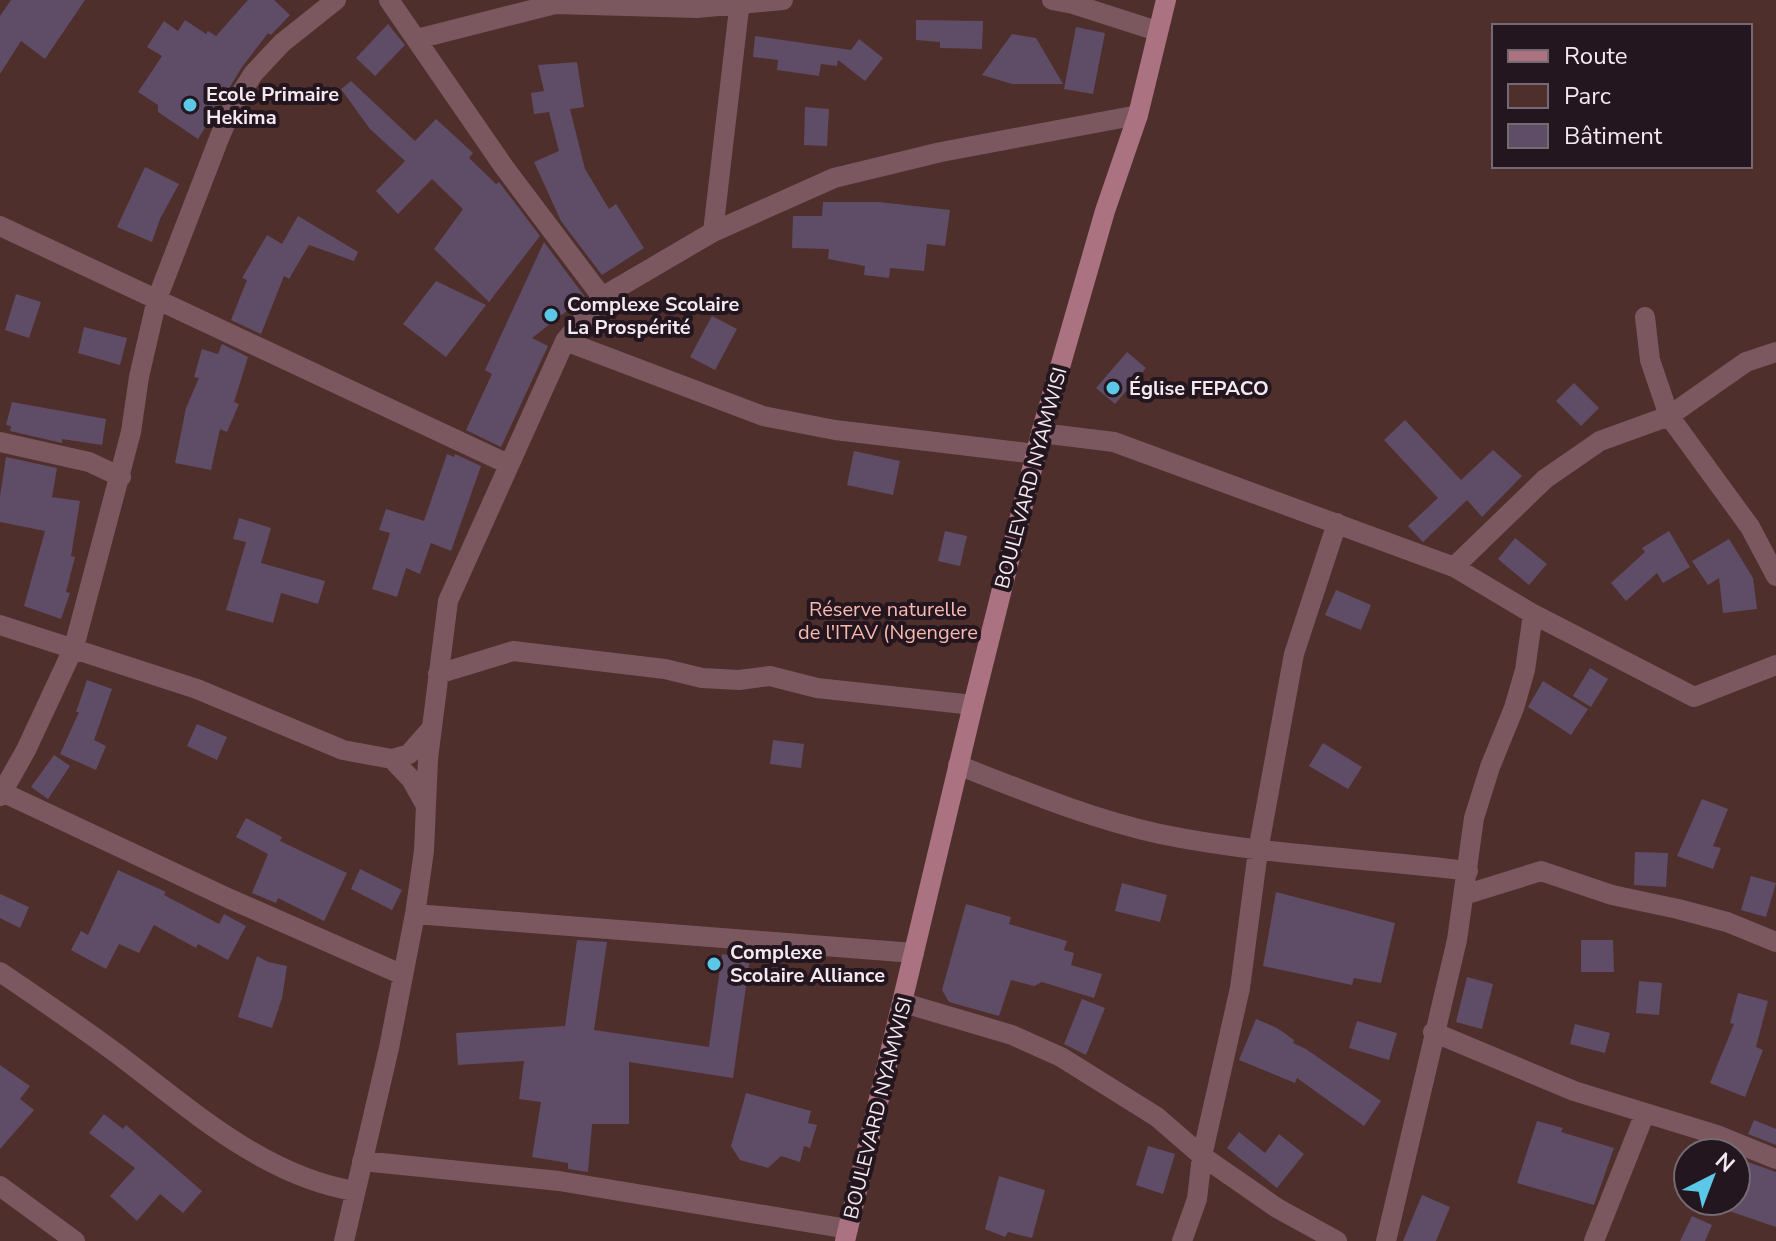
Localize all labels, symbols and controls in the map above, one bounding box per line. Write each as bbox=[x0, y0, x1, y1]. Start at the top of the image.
legend bbox=[1492, 24, 1752, 168]
text: Route bbox=[1564, 40, 1628, 72]
text: Parc bbox=[1564, 80, 1611, 112]
place label: Ecole Primaire Hekima bbox=[206, 81, 339, 131]
marker: Ecole Primaire Hekima bbox=[181, 96, 199, 114]
text: Bâtiment bbox=[1564, 120, 1663, 152]
place label: Complexe Scolaire La Prospérité bbox=[567, 291, 739, 341]
marker: Complexe Scolaire La Prospérité bbox=[542, 306, 560, 324]
street label: BOULEVARD NYAMWISI bbox=[988, 364, 1074, 592]
place label: Église FEPACO bbox=[1129, 375, 1269, 402]
marker: Église FEPACO bbox=[1104, 379, 1122, 397]
park label: Réserve naturelle de l'ITAV (Ngengere bbox=[798, 596, 978, 646]
place label: Complexe Scolaire Alliance bbox=[730, 939, 885, 989]
marker: Complexe Scolaire Alliance bbox=[705, 955, 723, 973]
street label: BOULEVARD NYAMWISI bbox=[837, 994, 919, 1222]
north arrow bbox=[1672, 1137, 1752, 1217]
text: N bbox=[1709, 1146, 1741, 1180]

